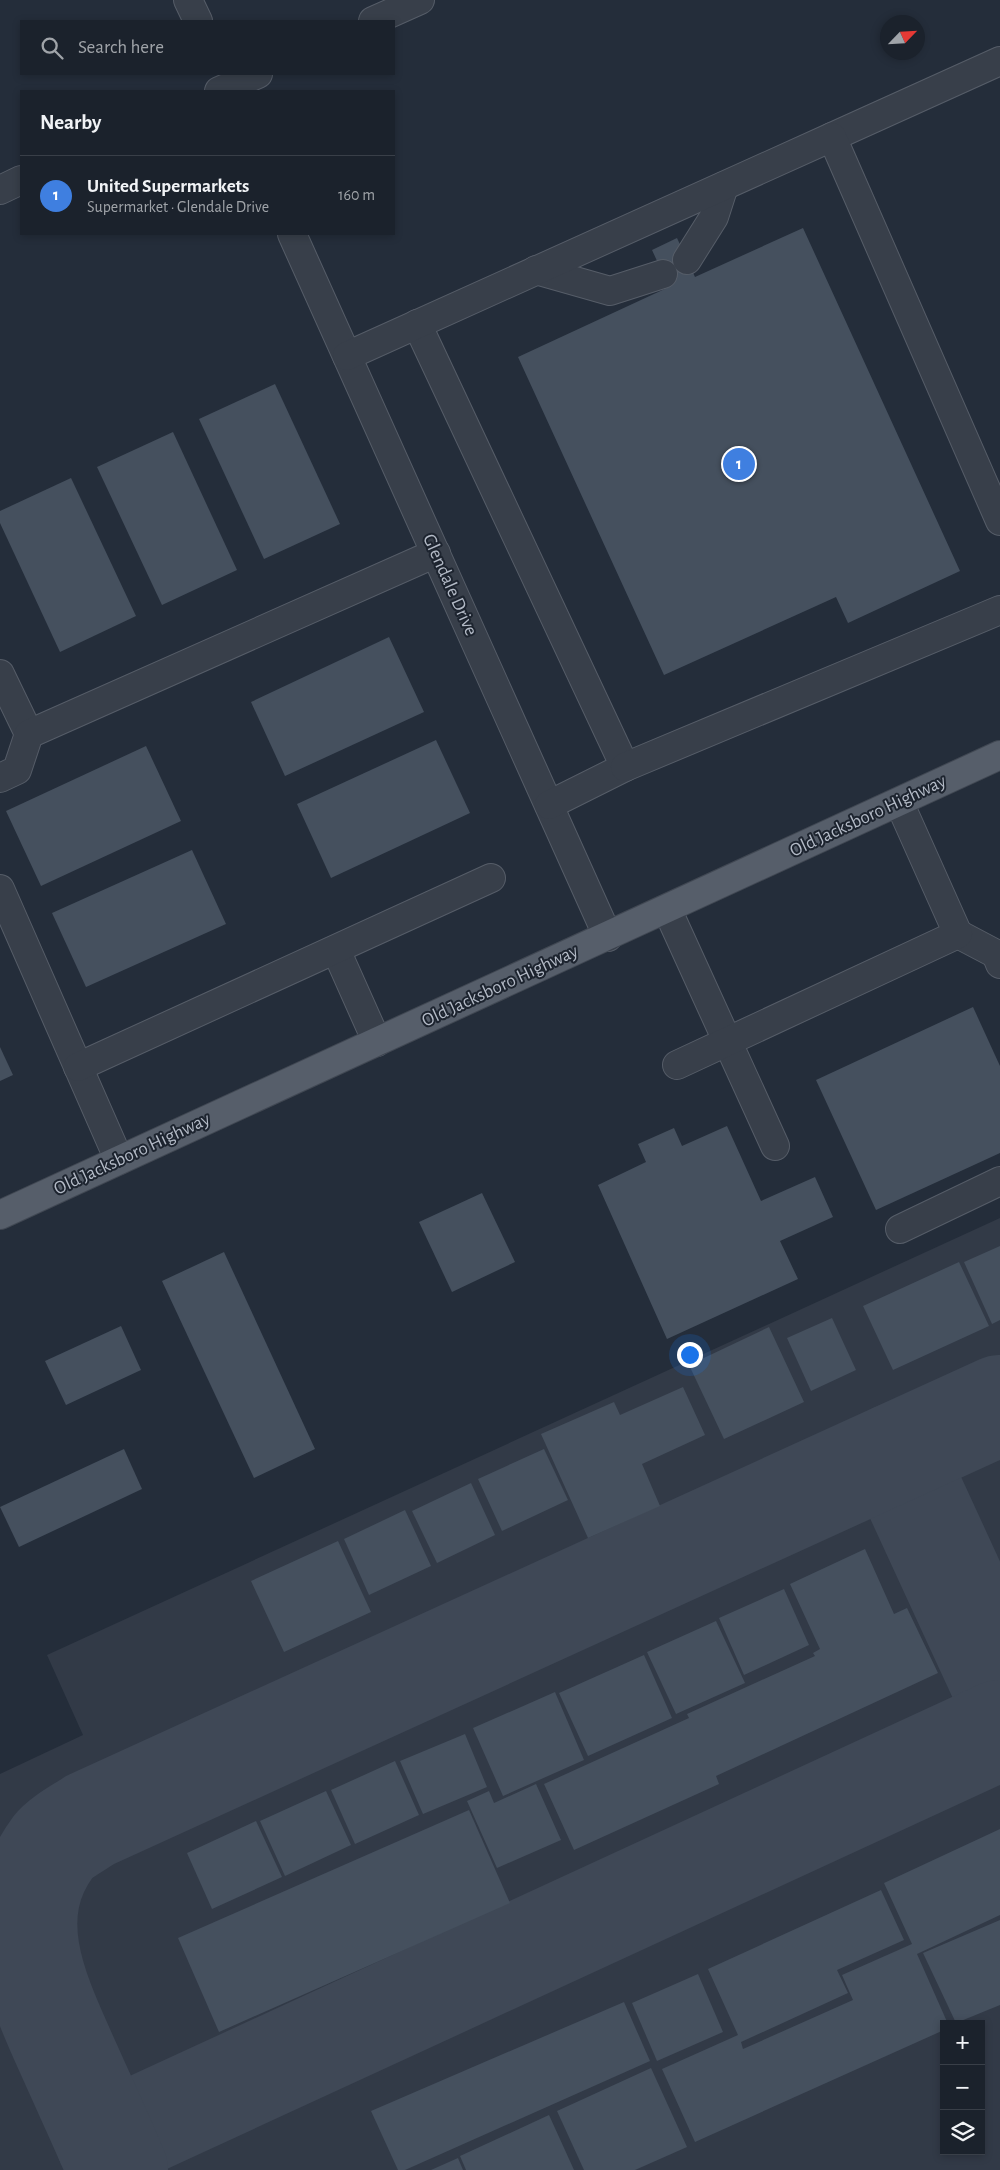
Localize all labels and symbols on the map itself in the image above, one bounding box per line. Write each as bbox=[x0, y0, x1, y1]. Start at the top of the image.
north arrow bbox=[880, 15, 925, 60]
pin: 1 bbox=[723, 445, 755, 483]
street label: Glendale Drive bbox=[419, 531, 481, 639]
street label: Old Jacksboro Highway bbox=[787, 771, 949, 861]
street label: Old Jacksboro Highway bbox=[419, 941, 581, 1031]
street label: Old Jacksboro Highway bbox=[51, 1109, 213, 1199]
your location bbox=[677, 1342, 703, 1368]

